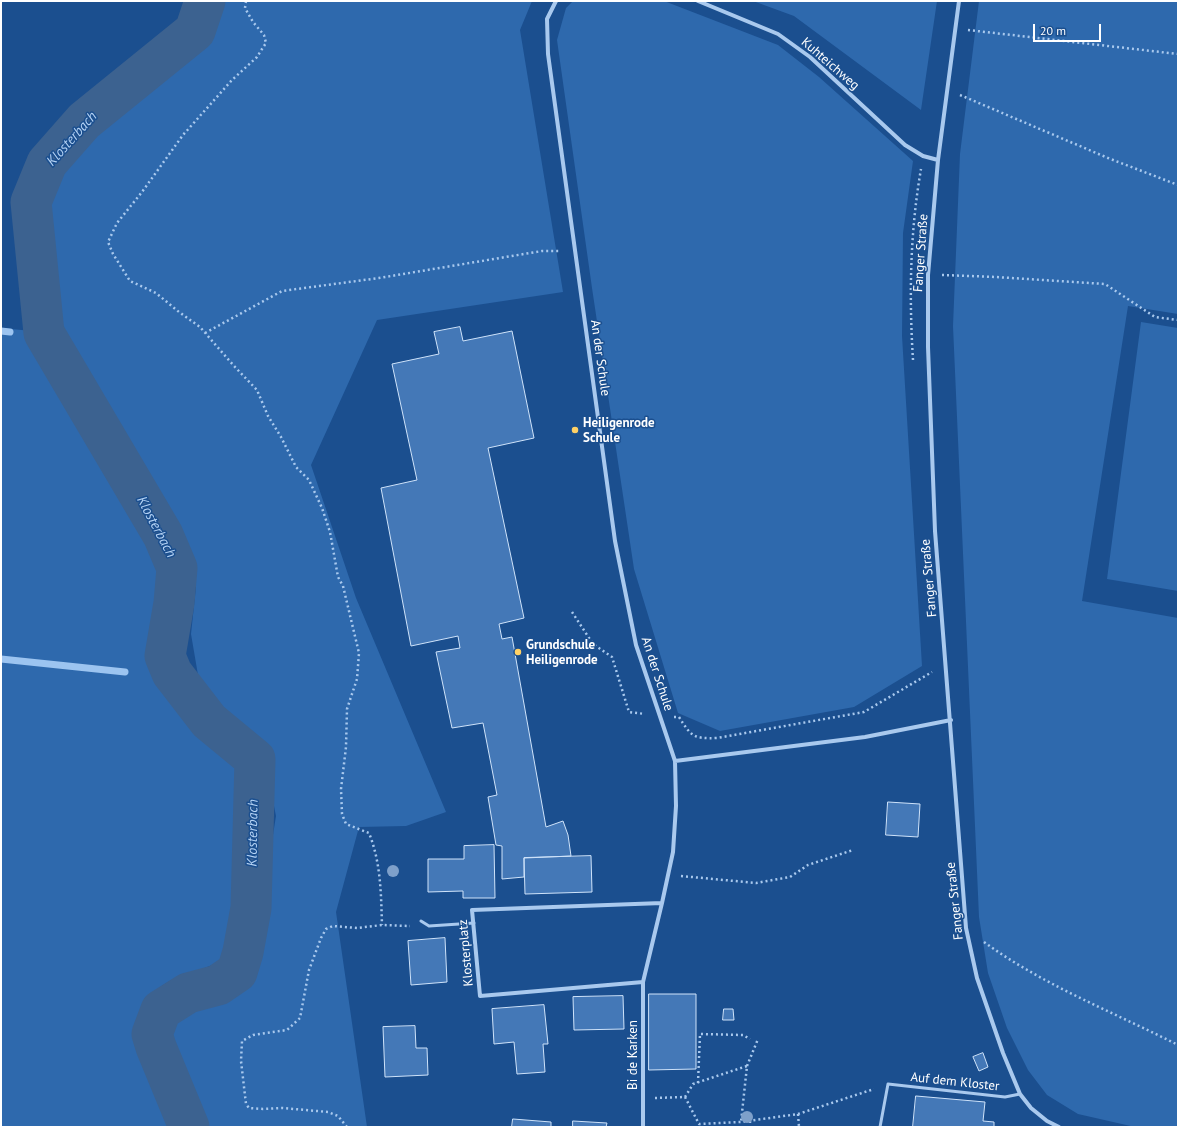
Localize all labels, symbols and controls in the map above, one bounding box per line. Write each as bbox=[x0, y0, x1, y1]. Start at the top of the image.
scale bar bbox=[1035, 16, 1103, 42]
text: 20 m bbox=[1040, 23, 1066, 38]
street label: Kuhteichweg bbox=[798, 35, 862, 93]
water label: Klosterbach bbox=[43, 108, 101, 170]
street label: Fanger Straße bbox=[910, 213, 932, 293]
street label: An der Schule bbox=[587, 319, 613, 397]
place label: Heiligenrode Schule bbox=[583, 415, 655, 446]
marker: Heiligenrode Schule bbox=[570, 425, 580, 435]
water label: Klosterbach bbox=[133, 493, 179, 561]
street label: Fanger Straße bbox=[918, 538, 940, 618]
street label: An der Schule bbox=[638, 635, 676, 713]
place label: Grundschule Heiligenrode bbox=[526, 637, 598, 668]
marker: Grundschule Heiligenrode bbox=[513, 647, 523, 657]
water label: Klosterbach bbox=[244, 799, 262, 867]
street label: Fanger Straße bbox=[943, 861, 967, 941]
street label: Klosterplatz bbox=[455, 919, 477, 987]
street label: Bi de Karken bbox=[625, 1020, 641, 1090]
street label: Auf dem Kloster bbox=[910, 1070, 1000, 1094]

